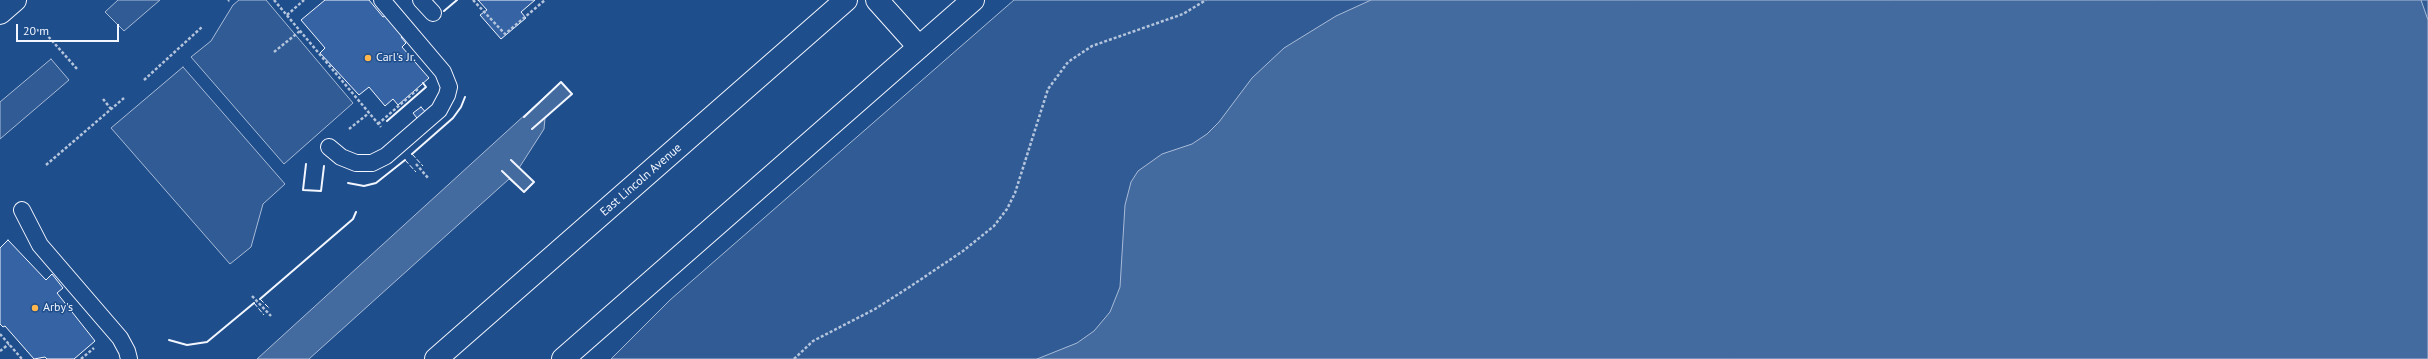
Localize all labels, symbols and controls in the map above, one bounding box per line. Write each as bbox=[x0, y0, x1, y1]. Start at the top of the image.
scale bar bbox=[18, 16, 121, 42]
text: 20 m bbox=[23, 23, 49, 38]
place label: Carl's Jr. bbox=[376, 51, 416, 65]
marker: Carl's Jr. bbox=[363, 53, 373, 63]
street label: East Lincoln Avenue bbox=[597, 141, 685, 219]
place label: Arby's bbox=[43, 301, 73, 315]
marker: Arby's bbox=[30, 303, 40, 313]

